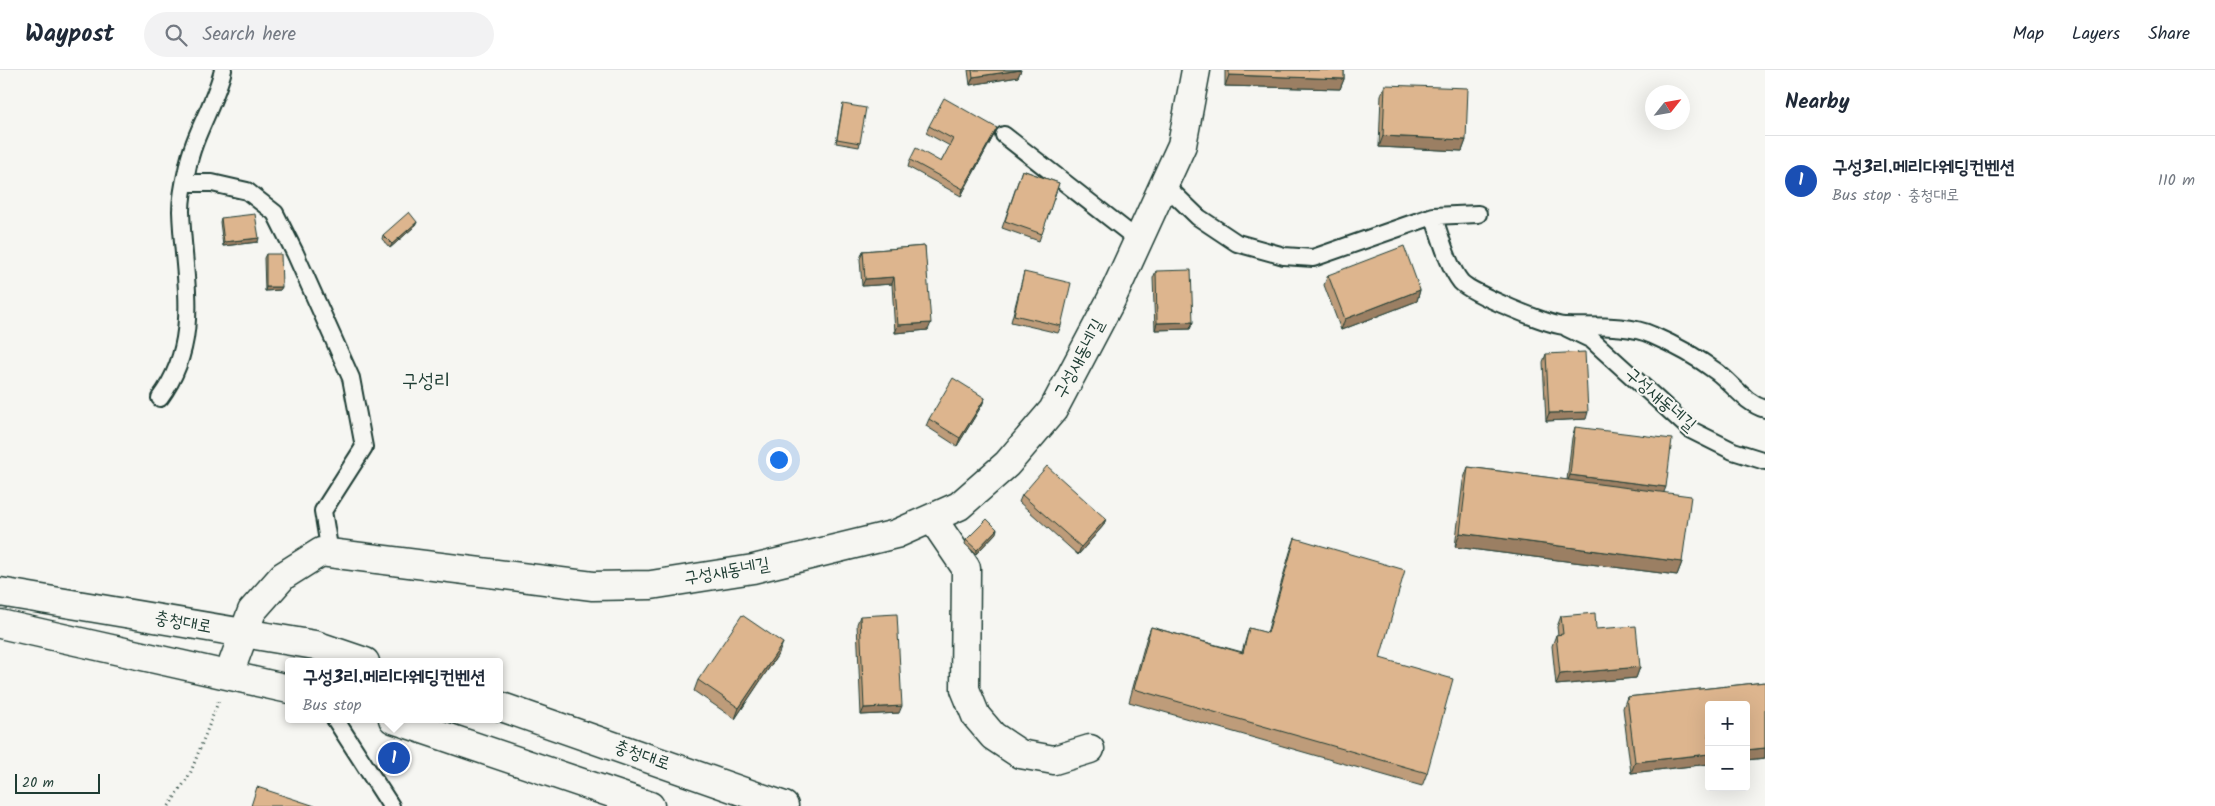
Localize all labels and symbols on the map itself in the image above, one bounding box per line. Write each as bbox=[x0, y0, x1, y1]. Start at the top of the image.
north arrow bbox=[1645, 85, 1690, 130]
street label: 구성새동네길 bbox=[1047, 313, 1113, 404]
street label: 구성새동네길 bbox=[1618, 361, 1703, 440]
district label: 구성리 bbox=[402, 366, 450, 398]
your location bbox=[766, 447, 792, 473]
street label: 구성새동네길 bbox=[682, 550, 773, 594]
street label: 충청대로 bbox=[152, 604, 214, 642]
street label: 충청대로 bbox=[610, 733, 674, 779]
pin: 1 bbox=[378, 739, 410, 777]
scale bar bbox=[15, 771, 100, 794]

